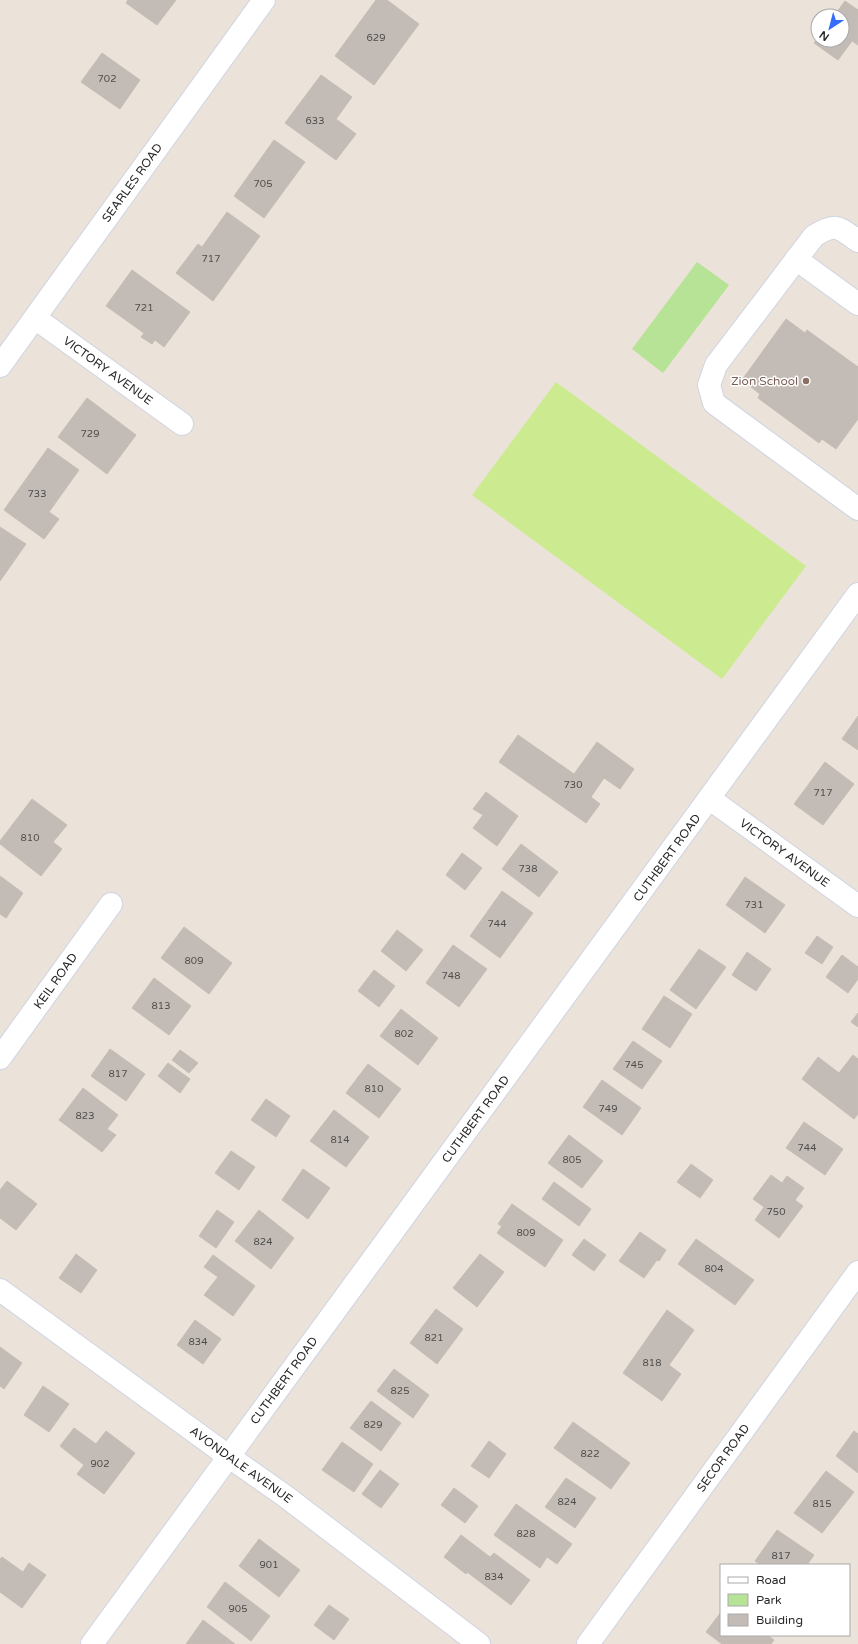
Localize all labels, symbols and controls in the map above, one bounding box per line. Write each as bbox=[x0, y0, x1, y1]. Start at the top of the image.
north arrow bbox=[810, 8, 850, 48]
text: N bbox=[817, 28, 832, 44]
house number: 629 bbox=[367, 32, 385, 44]
house number: 702 bbox=[98, 73, 116, 85]
house number: 633 bbox=[306, 115, 324, 127]
street label: SEARLES ROAD bbox=[99, 141, 165, 225]
house number: 705 bbox=[254, 178, 272, 190]
house number: 717 bbox=[202, 253, 220, 265]
house number: 721 bbox=[135, 302, 153, 314]
street label: VICTORY AVENUE bbox=[60, 334, 156, 408]
place label: Zion School bbox=[731, 374, 798, 388]
marker: Zion School bbox=[801, 376, 811, 386]
house number: 729 bbox=[81, 428, 99, 440]
house number: 733 bbox=[28, 488, 46, 500]
house number: 730 bbox=[564, 779, 582, 791]
house number: 717 bbox=[814, 787, 832, 799]
street label: CUTHBERT ROAD bbox=[630, 811, 703, 904]
street label: VICTORY AVENUE bbox=[737, 816, 832, 890]
house number: 810 bbox=[21, 832, 39, 844]
house number: 738 bbox=[519, 863, 537, 875]
house number: 731 bbox=[745, 899, 763, 911]
house number: 744 bbox=[488, 918, 506, 930]
street label: KEIL ROAD bbox=[31, 950, 80, 1011]
house number: 809 bbox=[185, 955, 203, 967]
house number: 748 bbox=[442, 970, 460, 982]
house number: 813 bbox=[152, 1000, 170, 1012]
house number: 802 bbox=[395, 1028, 413, 1040]
house number: 745 bbox=[625, 1059, 643, 1071]
house number: 817 bbox=[109, 1068, 127, 1080]
street label: CUTHBERT ROAD bbox=[439, 1073, 512, 1166]
house number: 810 bbox=[365, 1083, 383, 1095]
house number: 749 bbox=[599, 1103, 617, 1115]
house number: 823 bbox=[76, 1110, 94, 1122]
house number: 814 bbox=[331, 1134, 349, 1146]
house number: 744 bbox=[798, 1142, 816, 1154]
house number: 805 bbox=[563, 1154, 581, 1166]
house number: 750 bbox=[767, 1206, 785, 1218]
house number: 809 bbox=[517, 1227, 535, 1239]
house number: 824 bbox=[254, 1236, 272, 1248]
house number: 804 bbox=[705, 1263, 723, 1275]
house number: 821 bbox=[425, 1332, 443, 1344]
street label: CUTHBERT ROAD bbox=[247, 1334, 321, 1427]
house number: 834 bbox=[189, 1336, 207, 1348]
house number: 818 bbox=[643, 1357, 661, 1369]
house number: 825 bbox=[391, 1385, 409, 1397]
house number: 829 bbox=[364, 1419, 382, 1431]
street label: SECOR ROAD bbox=[694, 1421, 752, 1495]
street label: AVONDALE AVENUE bbox=[187, 1424, 295, 1506]
house number: 822 bbox=[581, 1448, 599, 1460]
house number: 902 bbox=[91, 1458, 109, 1470]
house number: 824 bbox=[558, 1496, 576, 1508]
house number: 815 bbox=[813, 1498, 831, 1510]
house number: 828 bbox=[517, 1528, 535, 1540]
house number: 817 bbox=[772, 1550, 790, 1562]
house number: 901 bbox=[260, 1559, 278, 1571]
legend bbox=[720, 1564, 850, 1636]
house number: 834 bbox=[485, 1571, 503, 1583]
text: Road bbox=[756, 1573, 786, 1587]
text: Park bbox=[756, 1593, 782, 1607]
house number: 905 bbox=[229, 1603, 247, 1615]
text: Building bbox=[756, 1613, 803, 1627]

